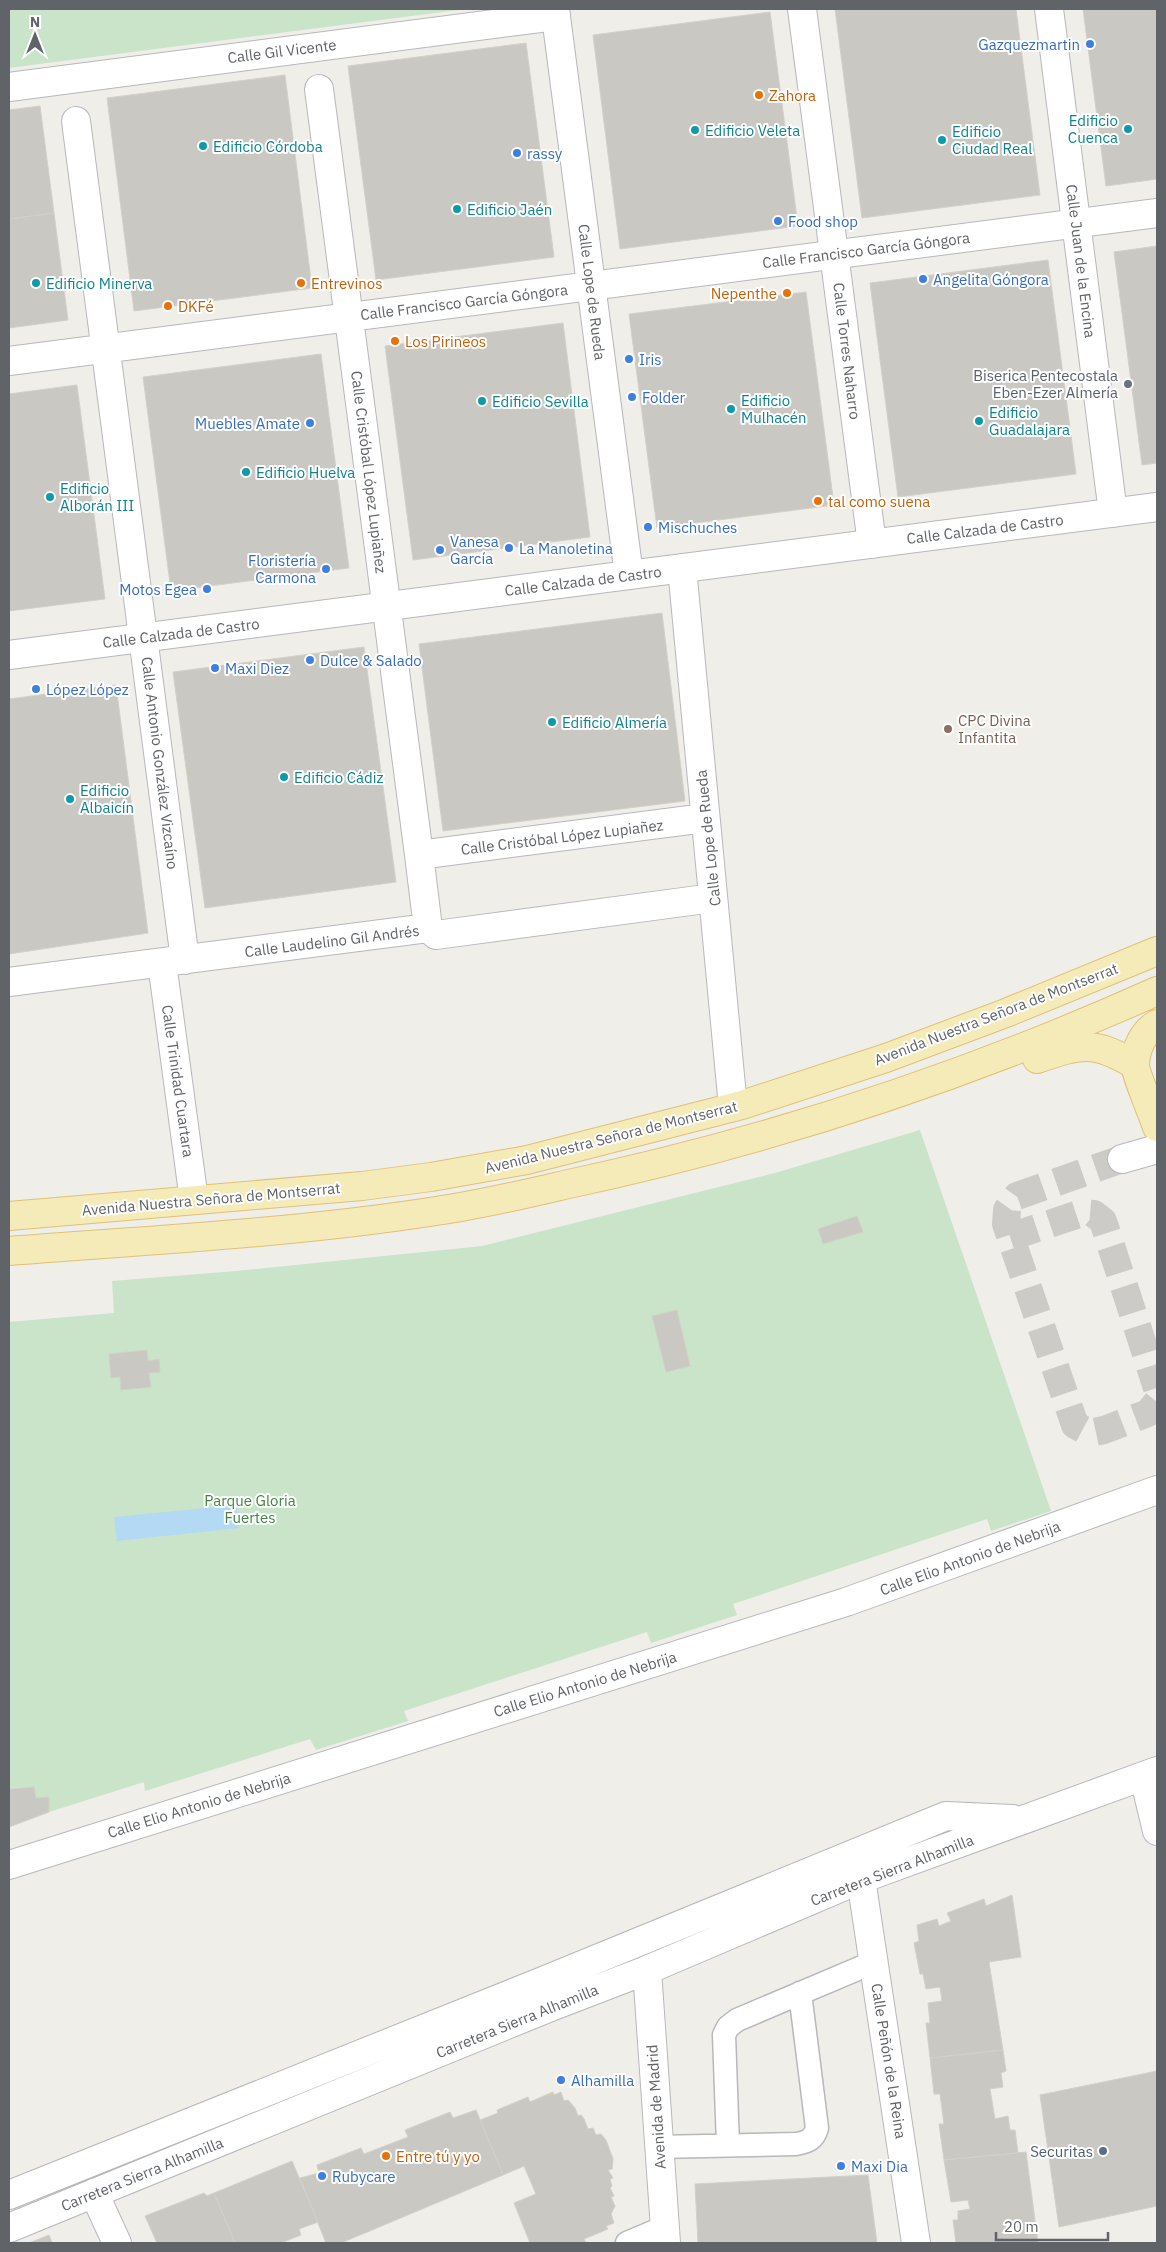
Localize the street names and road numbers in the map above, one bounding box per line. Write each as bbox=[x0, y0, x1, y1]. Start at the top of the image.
street label: Calle Gil Vicente bbox=[226, 35, 338, 67]
street label: Calle Juan de la Encina bbox=[1062, 183, 1100, 339]
street label: Calle Lope de Rueda bbox=[574, 223, 610, 361]
street label: Calle Francisco García Góngora bbox=[761, 228, 971, 272]
street label: Calle Francisco García Góngora bbox=[359, 280, 569, 324]
street label: Calle Torres Naharro bbox=[829, 282, 865, 420]
street label: Calle Cristóbal López Lupiañez bbox=[347, 370, 391, 574]
street label: Calle Calzada de Castro bbox=[905, 510, 1065, 548]
street label: Calle Calzada de Castro bbox=[503, 562, 663, 600]
street label: Calle Calzada de Castro bbox=[101, 614, 261, 652]
street label: Calle Antonio González Vizcaíno bbox=[138, 656, 182, 870]
street label: Calle Lope de Rueda bbox=[691, 769, 725, 907]
street label: Calle Cristóbal López Lupiañez bbox=[460, 815, 664, 859]
street label: Calle Laudelino Gil Andrés bbox=[243, 921, 421, 961]
street label: Avenida Nuestra Señora de Montserrat bbox=[871, 959, 1121, 1069]
street label: Calle Trinidad Cuartara bbox=[158, 1004, 198, 1158]
street label: Avenida Nuestra Señora de Montserrat bbox=[483, 1096, 739, 1178]
street label: Avenida Nuestra Señora de Montserrat bbox=[81, 1178, 341, 1220]
street label: Calle Elio Antonio de Nebrija bbox=[877, 1516, 1063, 1600]
street label: Calle Elio Antonio de Nebrija bbox=[491, 1647, 679, 1721]
street label: Calle Elio Antonio de Nebrija bbox=[105, 1768, 293, 1842]
street label: Carretera Sierra Alhamilla bbox=[808, 1830, 976, 1910]
street label: Carretera Sierra Alhamilla bbox=[433, 1980, 601, 2062]
street label: Calle Peñón de la Reina bbox=[867, 1982, 911, 2140]
street label: Avenida de Madrid bbox=[642, 2044, 670, 2170]
street label: Carretera Sierra Alhamilla bbox=[58, 2133, 226, 2215]

